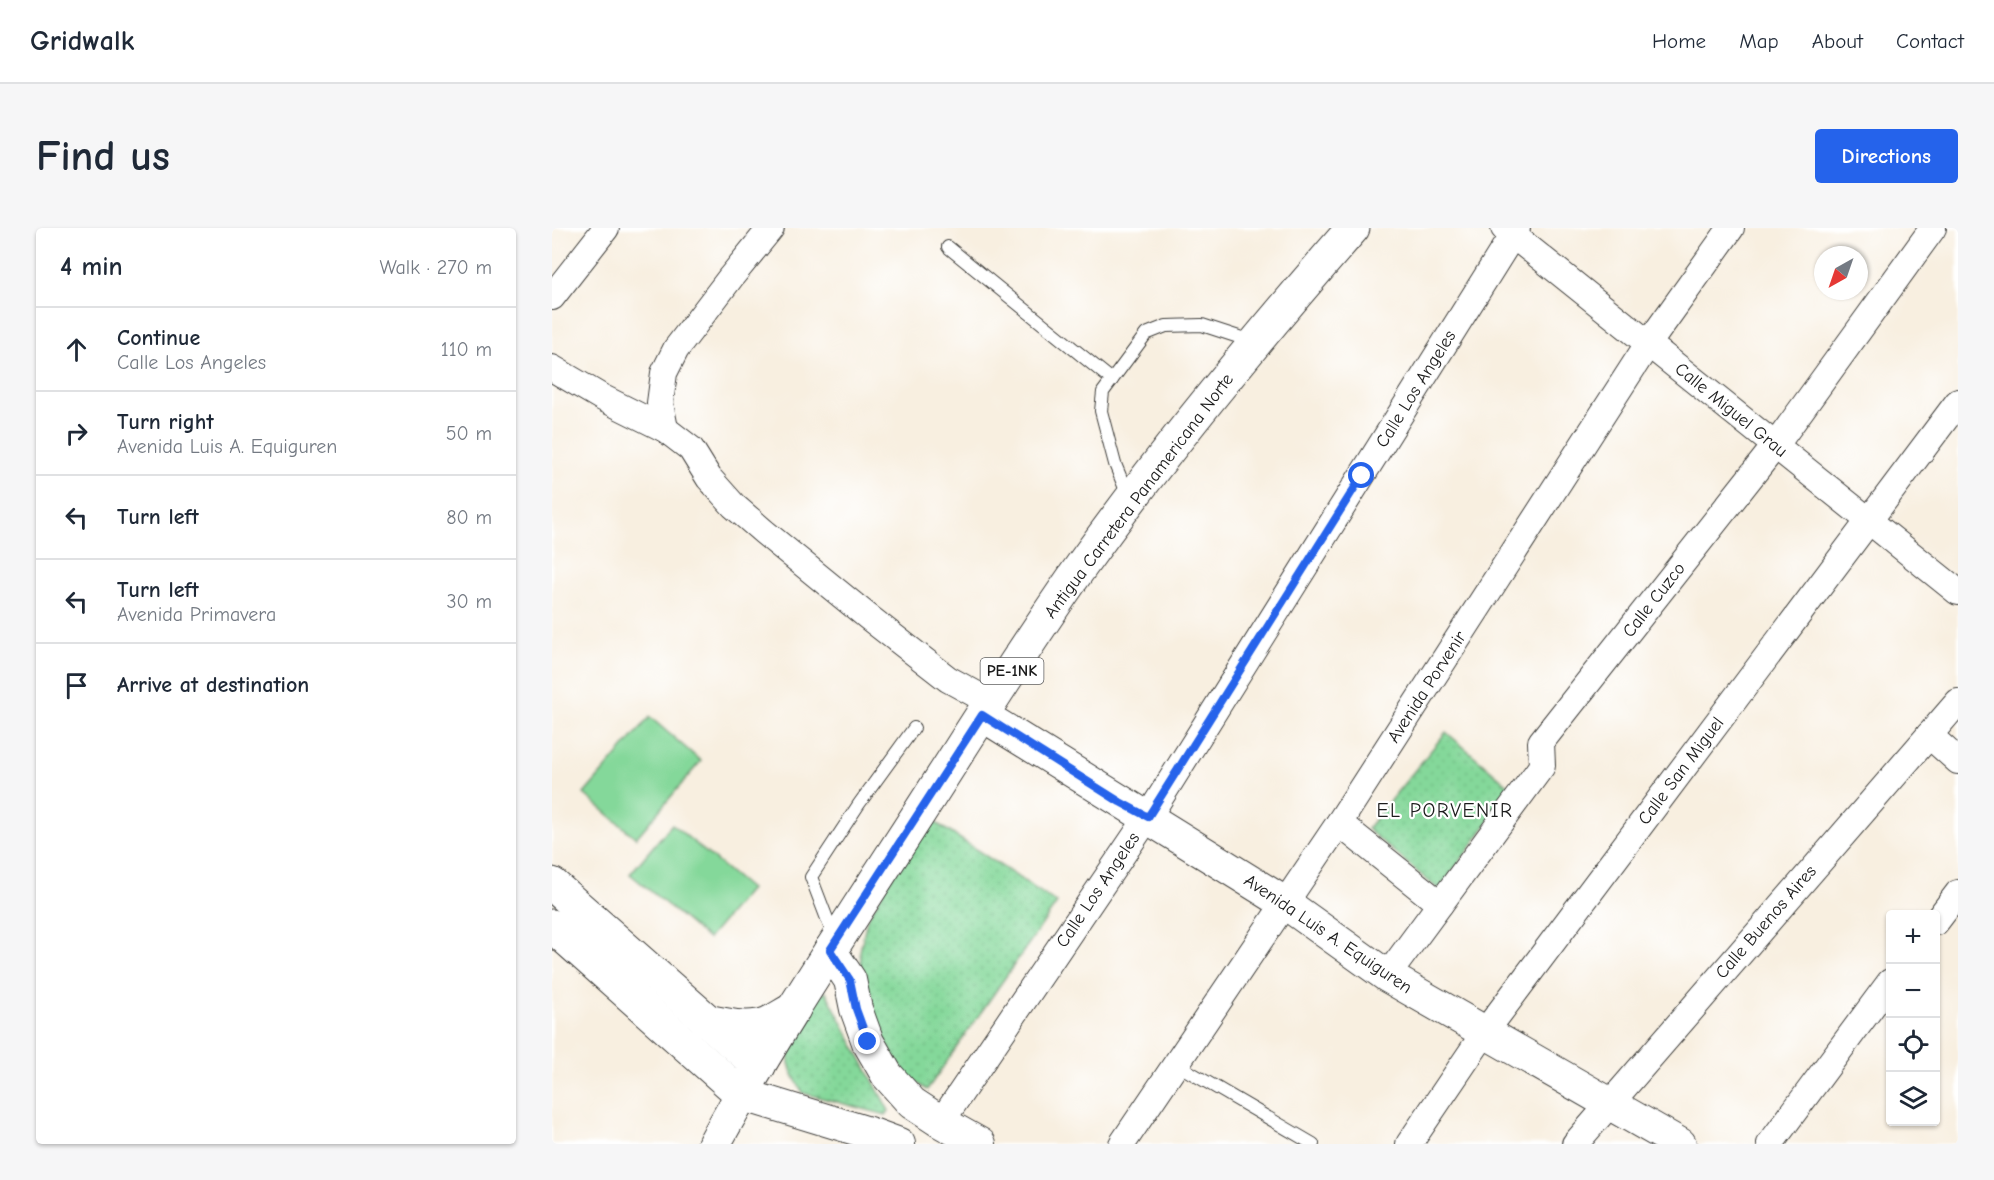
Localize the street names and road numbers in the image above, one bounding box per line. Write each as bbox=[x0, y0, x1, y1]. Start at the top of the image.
street label: Calle Los Angeles bbox=[1372, 327, 1460, 451]
street label: Calle Miguel Grau bbox=[1671, 358, 1791, 462]
street label: Antigua Carretera Panamericana Norte bbox=[1040, 369, 1238, 623]
street label: Calle Cuzco bbox=[1618, 558, 1690, 642]
street label: Avenida Porvenir bbox=[1383, 627, 1471, 747]
road number: PE-1NK bbox=[980, 658, 1044, 684]
street label: Calle San Miguel bbox=[1634, 713, 1728, 829]
street label: Calle Los Angeles bbox=[1052, 828, 1144, 952]
street label: Calle Buenos Aires bbox=[1711, 861, 1821, 983]
street label: Avenida Luis A. Equiguren bbox=[1240, 870, 1416, 998]

